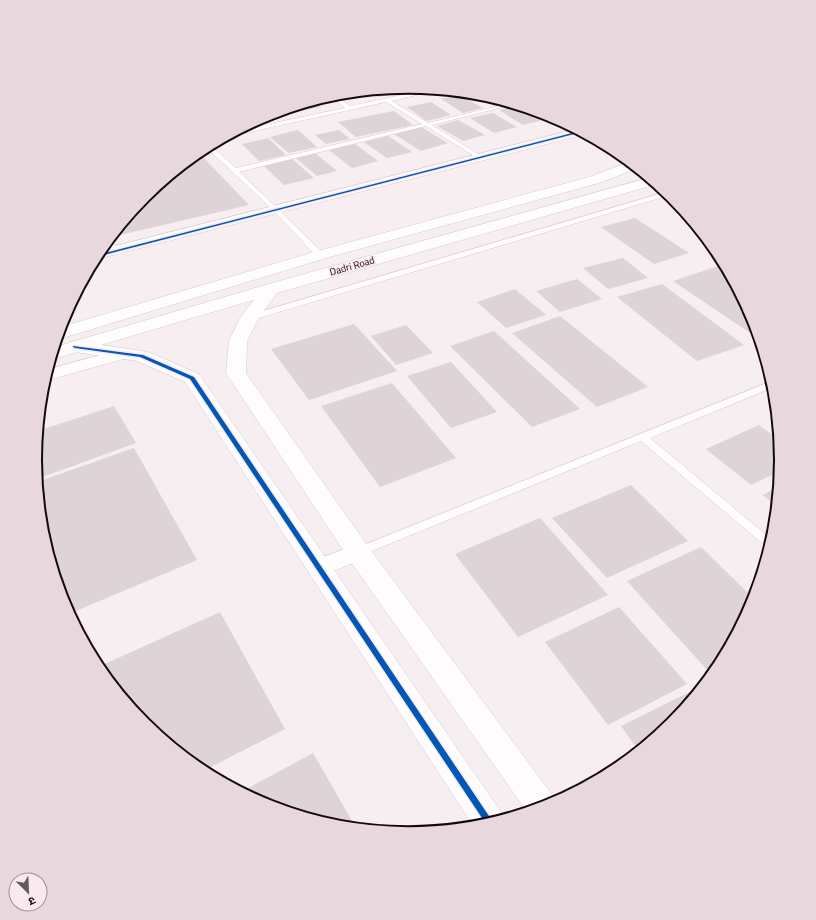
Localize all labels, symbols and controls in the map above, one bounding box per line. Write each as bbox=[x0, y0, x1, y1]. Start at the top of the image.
street label: Dadri Road bbox=[328, 252, 376, 280]
north arrow bbox=[8, 872, 48, 912]
text: उ bbox=[25, 893, 38, 910]

